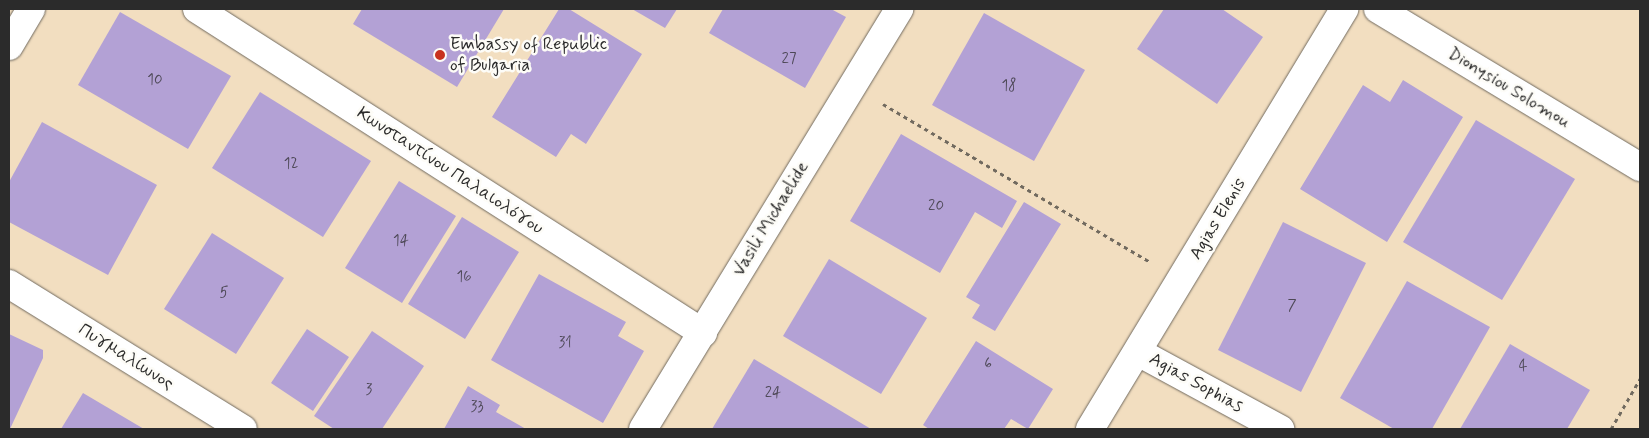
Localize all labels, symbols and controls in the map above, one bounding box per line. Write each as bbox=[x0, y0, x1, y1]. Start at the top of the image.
place label: Embassy of Republic of Bulgaria bbox=[450, 34, 605, 76]
street label: Dionysiou Solomou bbox=[1445, 43, 1573, 133]
marker: Embassy of Republic of Bulgaria bbox=[434, 49, 446, 61]
house number: 27 bbox=[782, 51, 796, 69]
house number: 10 bbox=[147, 72, 163, 90]
house number: 18 bbox=[1002, 78, 1016, 96]
street label: Κωνσταντίνου Παλαιολόγου bbox=[353, 103, 547, 239]
house number: 12 bbox=[284, 156, 298, 174]
street label: Vasili Michaelide bbox=[728, 158, 814, 280]
street label: Agias Elenis bbox=[1185, 174, 1251, 264]
house number: 20 bbox=[928, 198, 944, 216]
house number: 14 bbox=[393, 233, 409, 251]
house number: 16 bbox=[457, 269, 471, 287]
house number: 5 bbox=[220, 285, 228, 303]
house number: 7 bbox=[1287, 298, 1297, 316]
street label: Πυγμαλίωνος bbox=[74, 319, 178, 395]
house number: 31 bbox=[558, 335, 572, 353]
street label: Agias Sophias bbox=[1145, 348, 1247, 418]
house number: 6 bbox=[984, 356, 992, 374]
house number: 4 bbox=[1519, 358, 1527, 376]
house number: 3 bbox=[366, 382, 372, 400]
house number: 24 bbox=[765, 385, 781, 403]
house number: 33 bbox=[470, 399, 484, 417]

